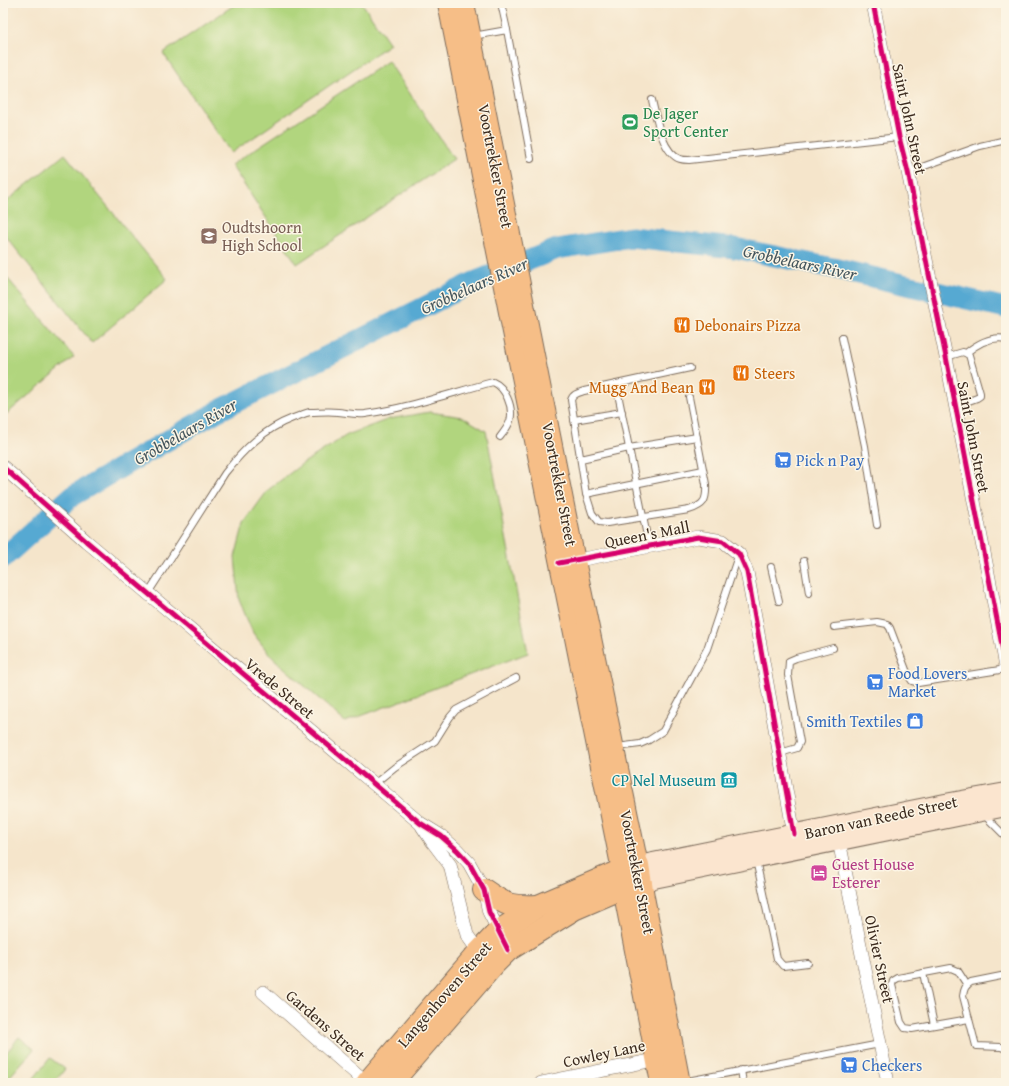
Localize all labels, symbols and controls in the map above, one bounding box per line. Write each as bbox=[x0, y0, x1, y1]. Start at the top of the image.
street label: Saint John Street bbox=[886, 61, 934, 177]
place label: De Jager Sport Center bbox=[643, 101, 729, 143]
street label: Voortrekker Street bbox=[472, 102, 520, 230]
sports icon: De Jager Sport Center bbox=[620, 112, 640, 132]
place label: Oudtshoorn High School bbox=[222, 215, 303, 257]
school or university icon: Oudtshoorn High School bbox=[199, 226, 219, 246]
water label: Grobbelaars River bbox=[741, 238, 860, 286]
water label: Grobbelaars River bbox=[416, 250, 532, 320]
place label: Debonairs Pizza bbox=[695, 313, 801, 337]
restaurant icon: Debonairs Pizza bbox=[672, 315, 692, 335]
place label: Steers bbox=[754, 361, 795, 385]
restaurant icon: Steers bbox=[731, 363, 751, 383]
place label: Mugg And Bean bbox=[589, 375, 694, 399]
restaurant icon: Mugg And Bean bbox=[697, 377, 717, 397]
street label: Saint John Street bbox=[951, 379, 997, 495]
water label: Grobbelaars River bbox=[129, 391, 242, 471]
street label: Voortrekker Street bbox=[536, 420, 584, 548]
place label: Pick n Pay bbox=[796, 448, 864, 472]
supermarket icon: Pick n Pay bbox=[773, 450, 793, 470]
street label: Queen's Mall bbox=[602, 514, 692, 554]
street label: Vrede Street bbox=[240, 652, 320, 725]
place label: Food Lovers Market bbox=[888, 661, 967, 703]
supermarket icon: Food Lovers Market bbox=[865, 672, 885, 692]
place label: Smith Textiles bbox=[806, 709, 902, 733]
shop icon: Smith Textiles bbox=[905, 711, 925, 731]
place label: CP Nel Museum bbox=[612, 768, 716, 792]
museum icon: CP Nel Museum bbox=[719, 770, 739, 790]
street label: Baron van Reede Street bbox=[802, 789, 960, 845]
street label: Voortrekker Street bbox=[614, 808, 662, 936]
place label: Guest House Esterer bbox=[832, 852, 914, 894]
hotel icon: Guest House Esterer bbox=[809, 863, 829, 883]
street label: Olivier Street bbox=[859, 913, 901, 1005]
street label: Langenhoven Street bbox=[391, 935, 497, 1052]
street label: Gardens Street bbox=[281, 984, 371, 1067]
street label: Cowley Lane bbox=[561, 1033, 647, 1073]
place label: Checkers bbox=[862, 1053, 922, 1077]
supermarket icon: Checkers bbox=[839, 1055, 859, 1075]

